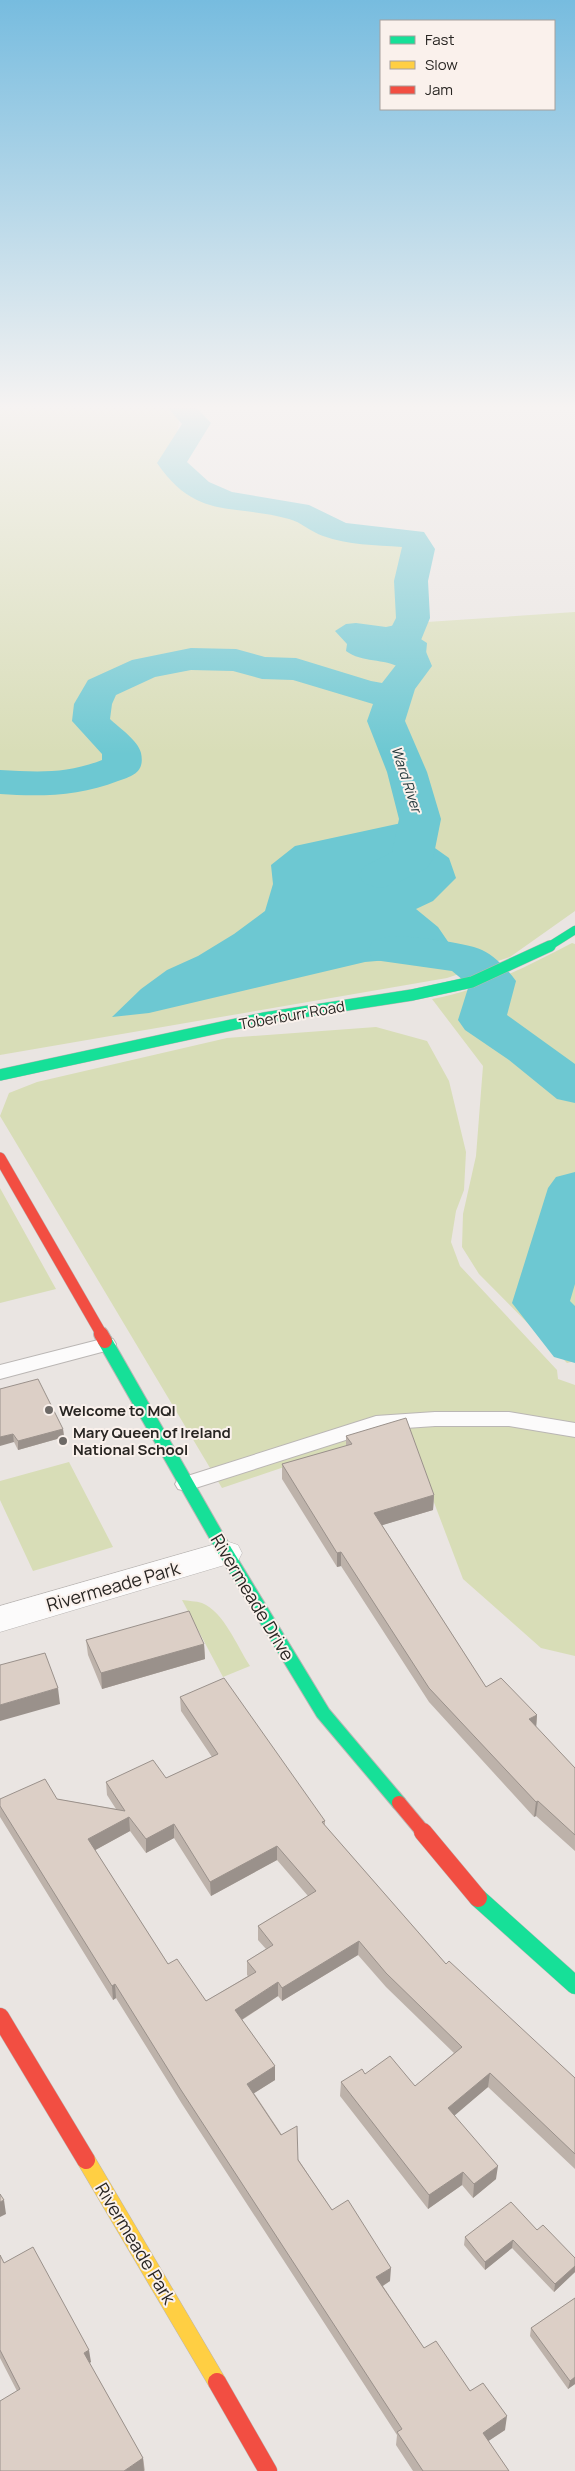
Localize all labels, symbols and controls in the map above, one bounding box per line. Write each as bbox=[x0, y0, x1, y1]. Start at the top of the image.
legend bbox=[380, 20, 555, 110]
text: Fast bbox=[425, 29, 454, 50]
text: Slow bbox=[425, 54, 458, 75]
text: Jam bbox=[425, 79, 453, 100]
water label: Ward River bbox=[387, 744, 427, 816]
street label: Toberburr Road bbox=[238, 995, 346, 1035]
place label: Welcome to MQI bbox=[59, 1400, 176, 1421]
marker: Welcome to MQI bbox=[43, 1404, 55, 1416]
place label: Mary Queen of Ireland National School bbox=[73, 1422, 231, 1460]
marker: Mary Queen of Ireland National School bbox=[57, 1435, 69, 1447]
street label: Rivermeade Drive bbox=[206, 1529, 300, 1665]
street label: Rivermeade Park bbox=[44, 1555, 183, 1616]
street label: Rivermeade Park bbox=[90, 2178, 182, 2309]

